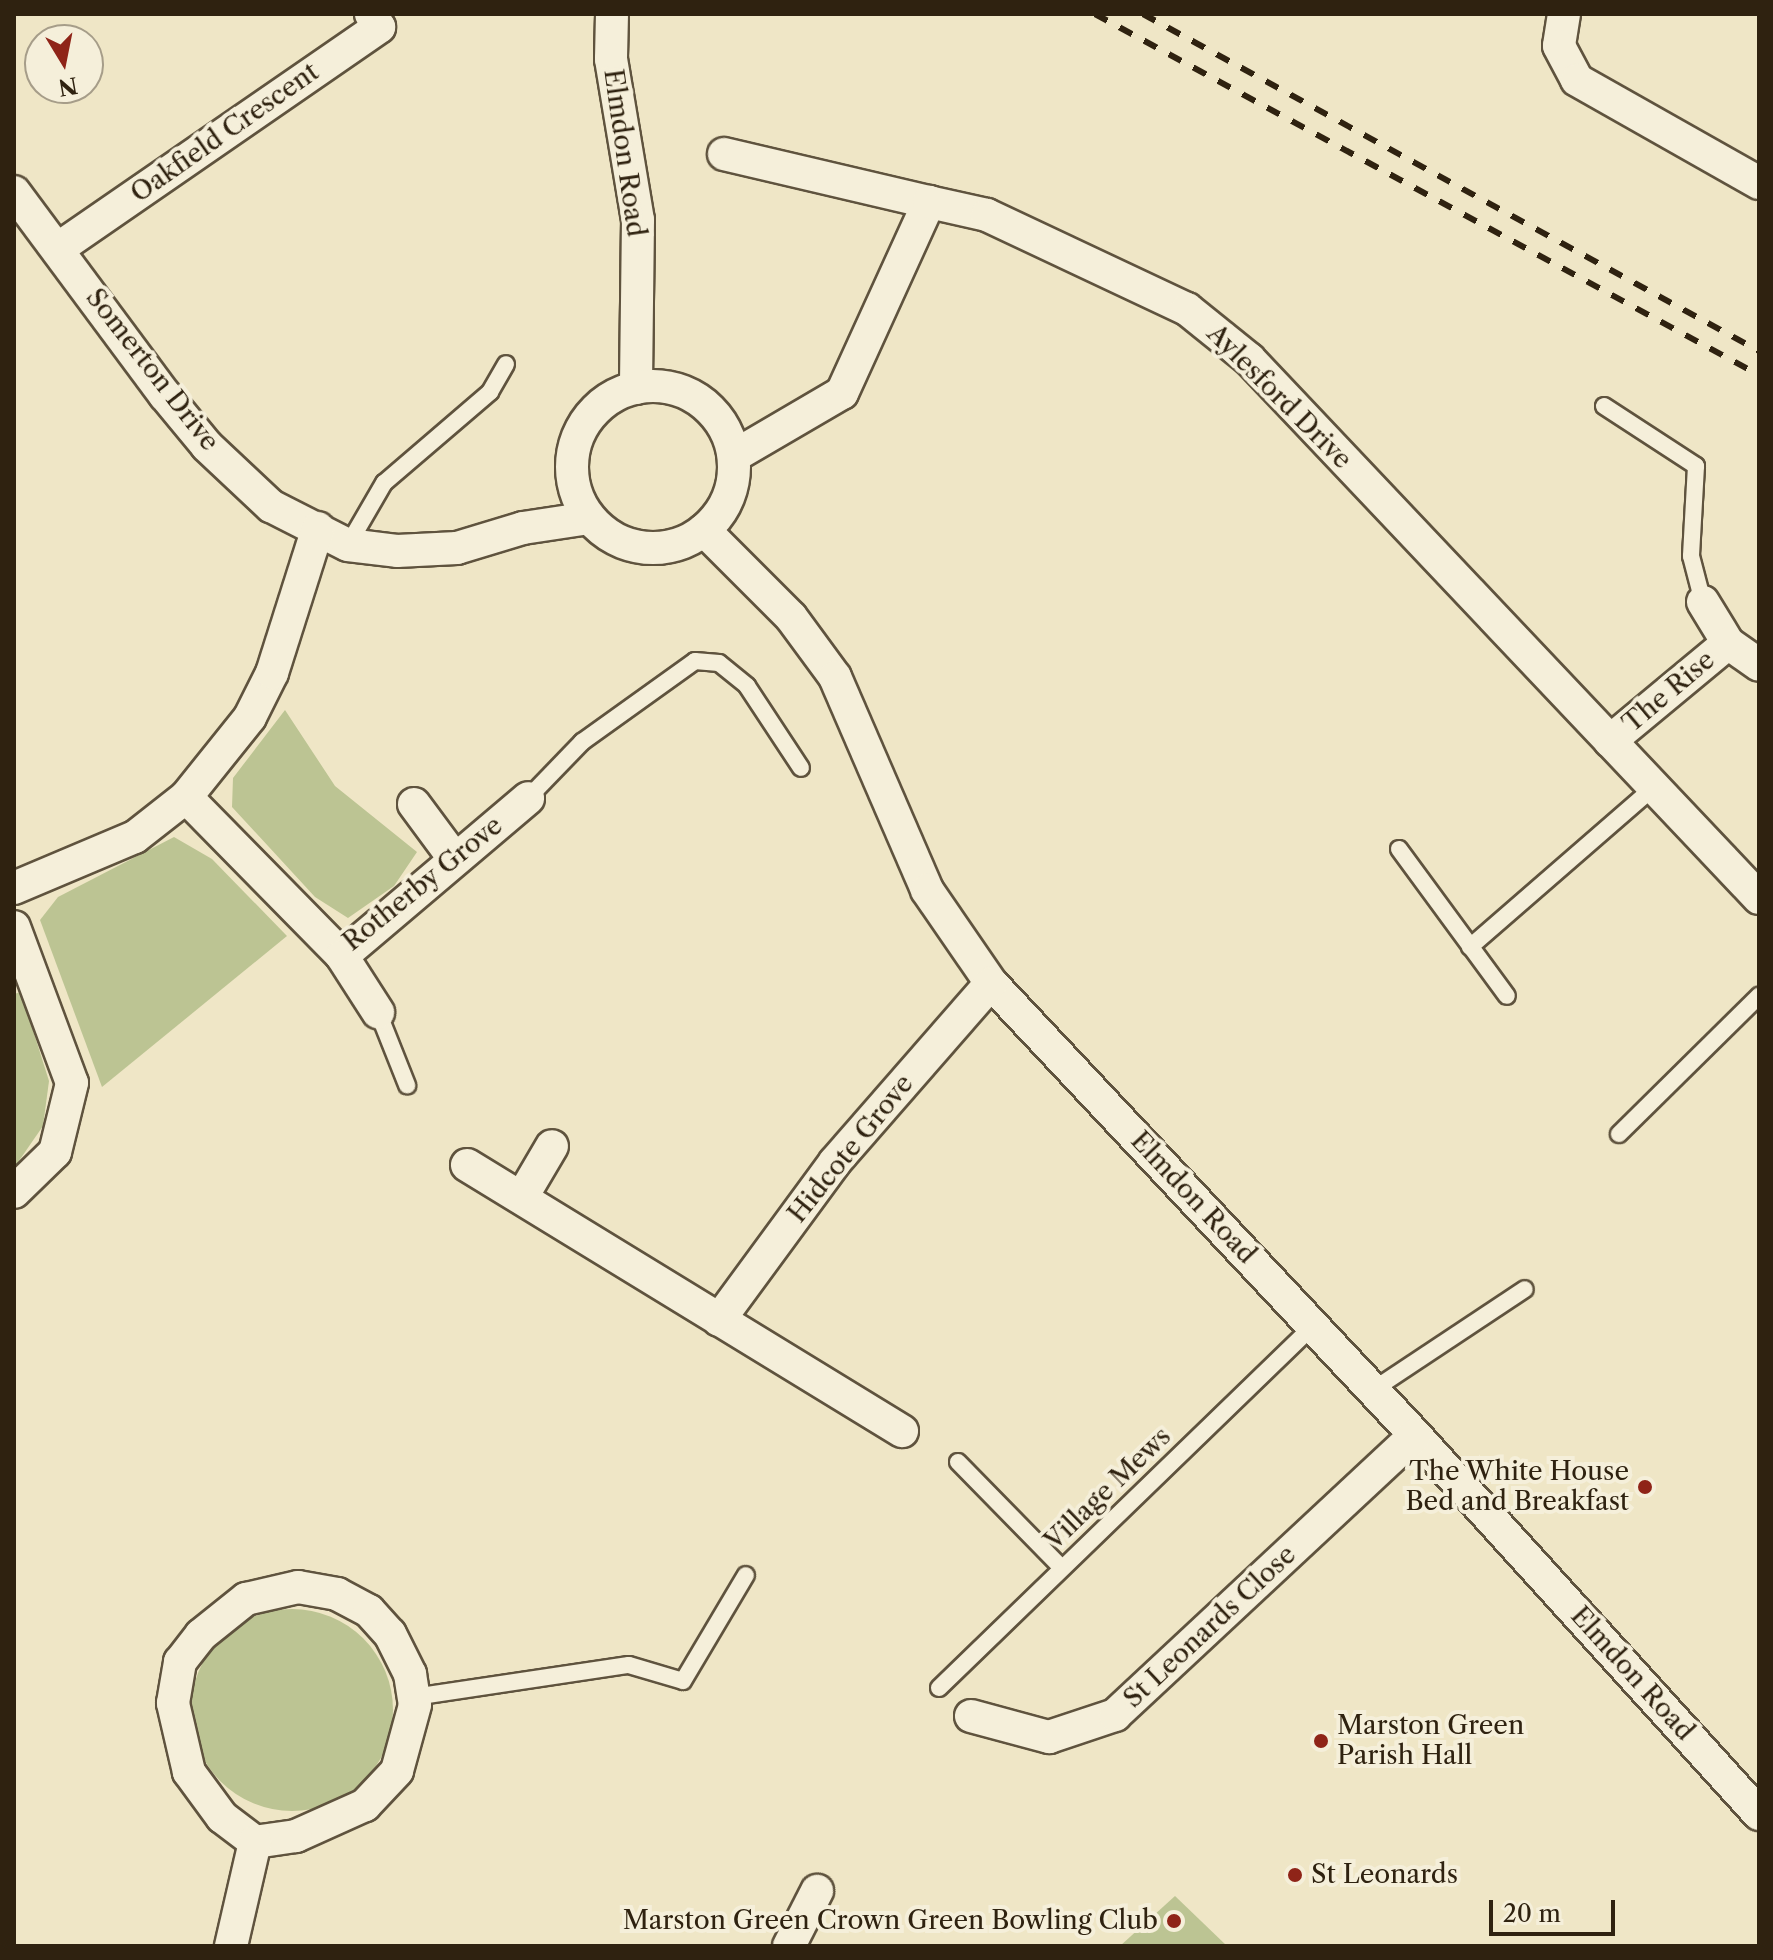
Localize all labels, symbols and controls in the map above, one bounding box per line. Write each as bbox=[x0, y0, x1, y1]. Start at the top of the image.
north arrow bbox=[24, 24, 104, 104]
street label: Oakfield Crescent bbox=[125, 57, 325, 209]
street label: Elmdon Road bbox=[597, 67, 651, 239]
text: N bbox=[56, 71, 80, 101]
street label: Somerton Drive bbox=[79, 283, 225, 457]
street label: Aylesford Drive bbox=[1200, 318, 1358, 476]
street label: The Rise bbox=[1617, 645, 1721, 739]
street label: Rotherby Grove bbox=[337, 810, 509, 958]
street label: Hidcote Grove bbox=[782, 1069, 920, 1229]
street label: Elmdon Road bbox=[1124, 1126, 1262, 1270]
street label: Village Mews bbox=[1039, 1421, 1177, 1557]
place label: The White House Bed and Breakfast bbox=[1405, 1456, 1629, 1518]
marker: The White House Bed and Breakfast bbox=[1636, 1478, 1654, 1496]
street label: St Leonards Close bbox=[1118, 1539, 1302, 1715]
street label: Elmdon Road bbox=[1564, 1601, 1700, 1747]
place label: Marston Green Parish Hall bbox=[1337, 1710, 1524, 1772]
marker: Marston Green Parish Hall bbox=[1312, 1732, 1330, 1750]
place label: St Leonards bbox=[1311, 1859, 1458, 1891]
marker: St Leonards bbox=[1286, 1866, 1304, 1884]
scale bar bbox=[1493, 1884, 1619, 1934]
text: 20 m bbox=[1503, 1899, 1561, 1928]
place label: Marston Green Crown Green Bowling Club bbox=[623, 1905, 1158, 1937]
marker: Marston Green Crown Green Bowling Club bbox=[1165, 1912, 1183, 1930]

